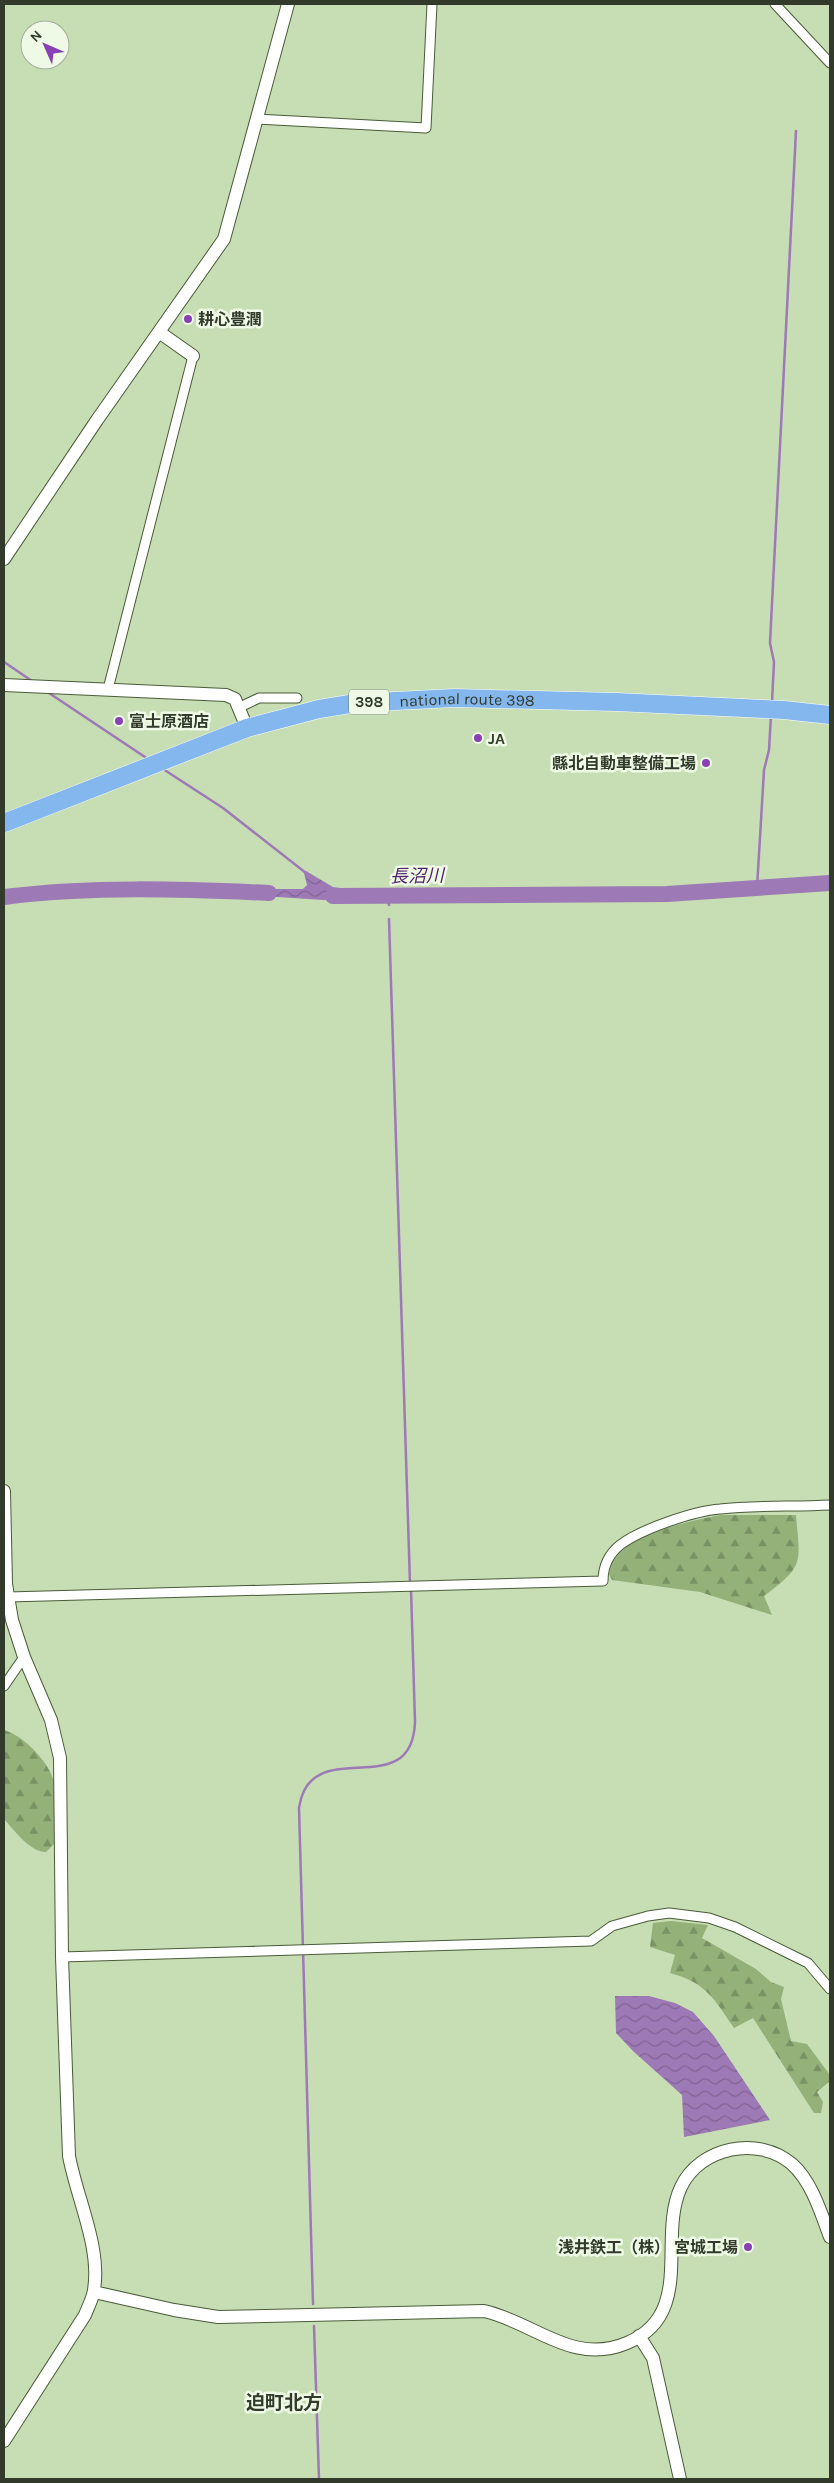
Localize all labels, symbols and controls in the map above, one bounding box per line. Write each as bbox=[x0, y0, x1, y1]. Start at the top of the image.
north arrow bbox=[20, 20, 70, 70]
text: N bbox=[27, 27, 46, 46]
place label: 耕心豊潤 bbox=[198, 310, 262, 329]
marker: 耕心豊潤 bbox=[182, 313, 194, 325]
street label: national route 398 bbox=[399, 688, 535, 710]
road number: 398 bbox=[349, 690, 389, 714]
place label: 富士原酒店 bbox=[129, 712, 209, 731]
marker: 富士原酒店 bbox=[113, 715, 125, 727]
place label: JA bbox=[488, 729, 505, 748]
marker: JA bbox=[472, 732, 484, 744]
place label: 縣北自動車整備工場 bbox=[552, 754, 696, 773]
marker: 縣北自動車整備工場 bbox=[700, 757, 712, 769]
water label: 長沼川 bbox=[390, 864, 446, 887]
place label: 浅井鉄工（株） 宮城工場 bbox=[558, 2238, 738, 2257]
marker: 浅井鉄工（株） 宮城工場 bbox=[742, 2241, 754, 2253]
district label: 迫町北方 bbox=[246, 2392, 322, 2414]

